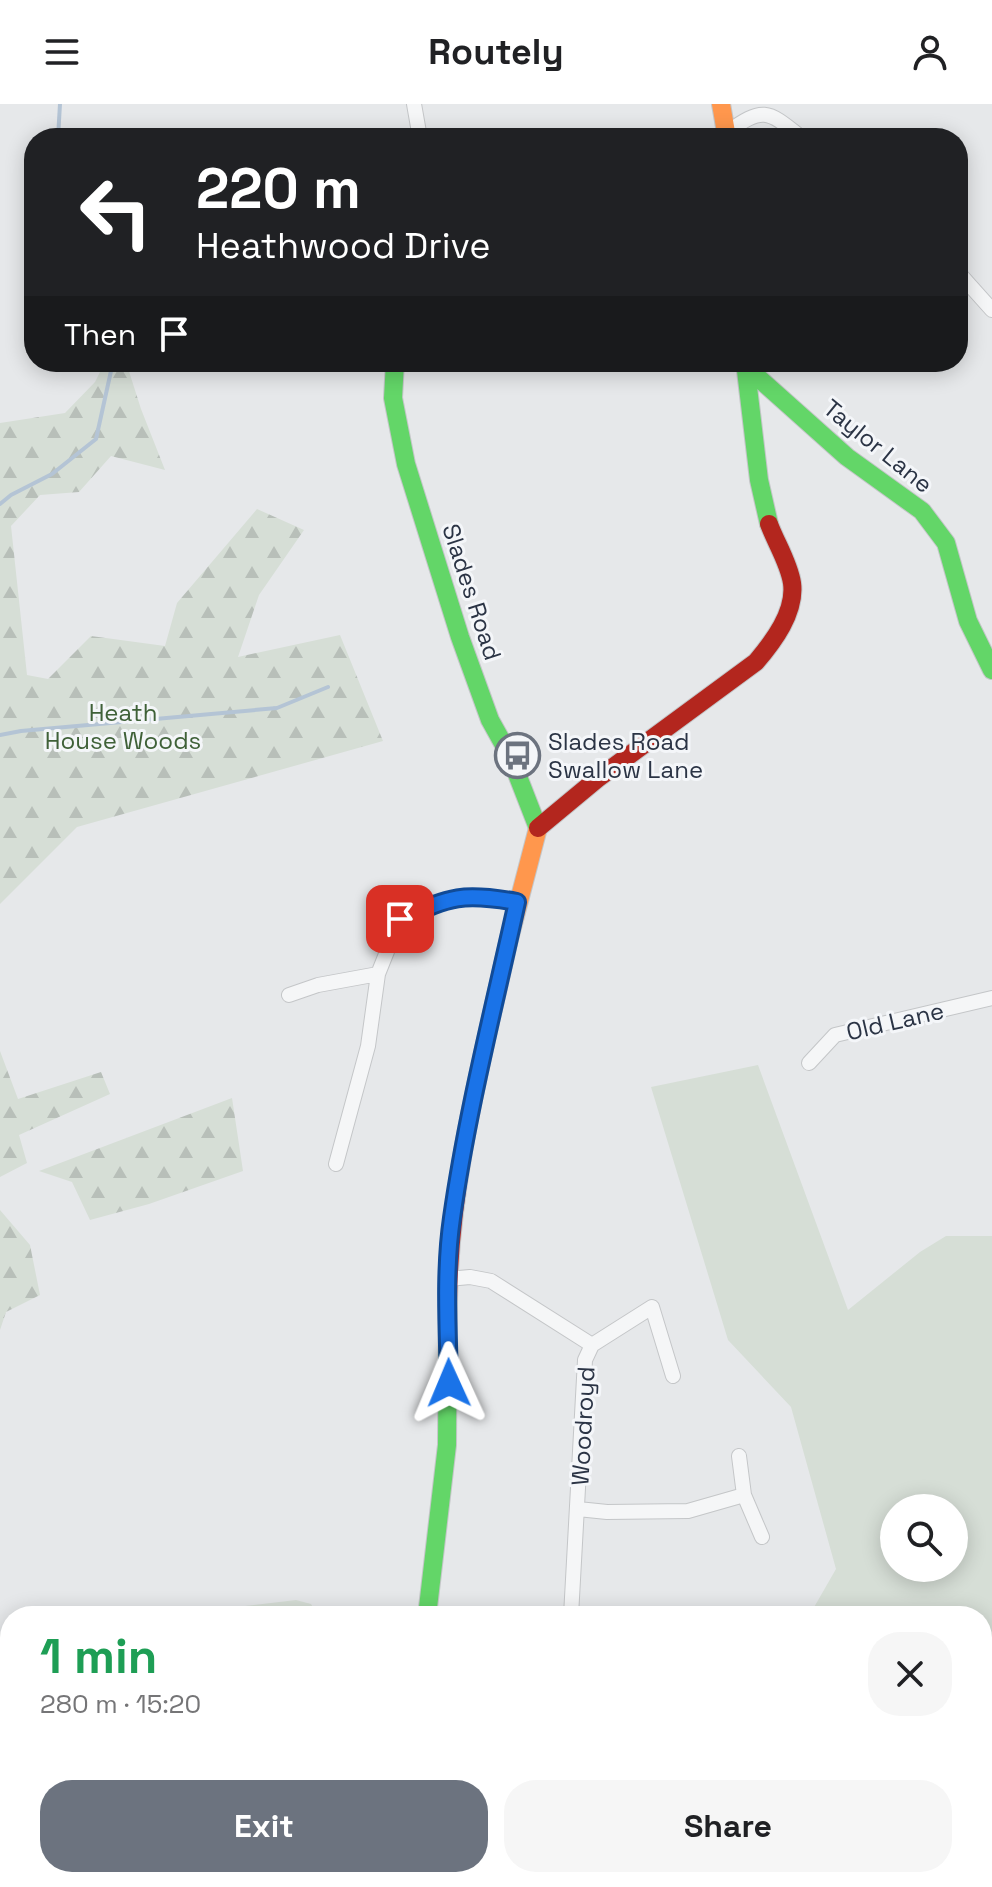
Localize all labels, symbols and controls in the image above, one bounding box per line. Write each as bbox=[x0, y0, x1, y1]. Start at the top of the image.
text: Routely bbox=[428, 29, 564, 75]
icon: menu bbox=[40, 30, 84, 74]
icon: person bbox=[908, 30, 952, 74]
text: 220 m bbox=[196, 153, 361, 224]
icon: left bbox=[64, 160, 168, 264]
text: Heathwood Drive bbox=[196, 223, 491, 269]
icon: arrive bbox=[152, 312, 196, 356]
text: Then bbox=[64, 315, 136, 354]
street label: Taylor Lane bbox=[817, 392, 939, 500]
street label: Slades Road bbox=[435, 520, 509, 664]
park label: Heath House Woods bbox=[45, 697, 201, 756]
place label: Slades Road Swallow Lane bbox=[548, 726, 703, 785]
bus stop icon: Slades Road Swallow Lane bbox=[493, 731, 541, 779]
pin bbox=[366, 885, 434, 953]
icon: arrive bbox=[378, 897, 422, 941]
street label: Old Lane bbox=[843, 995, 947, 1047]
position arrow bbox=[407, 1341, 491, 1425]
street label: Woodroyd bbox=[564, 1366, 602, 1486]
map controls bbox=[880, 1494, 968, 1582]
button: search bbox=[880, 1494, 968, 1582]
text: 1 min bbox=[40, 1626, 157, 1687]
button: close bbox=[868, 1632, 952, 1716]
text: 280 m · 15:20 bbox=[40, 1687, 201, 1721]
button: Exit bbox=[40, 1780, 488, 1872]
button: Share bbox=[504, 1780, 952, 1872]

